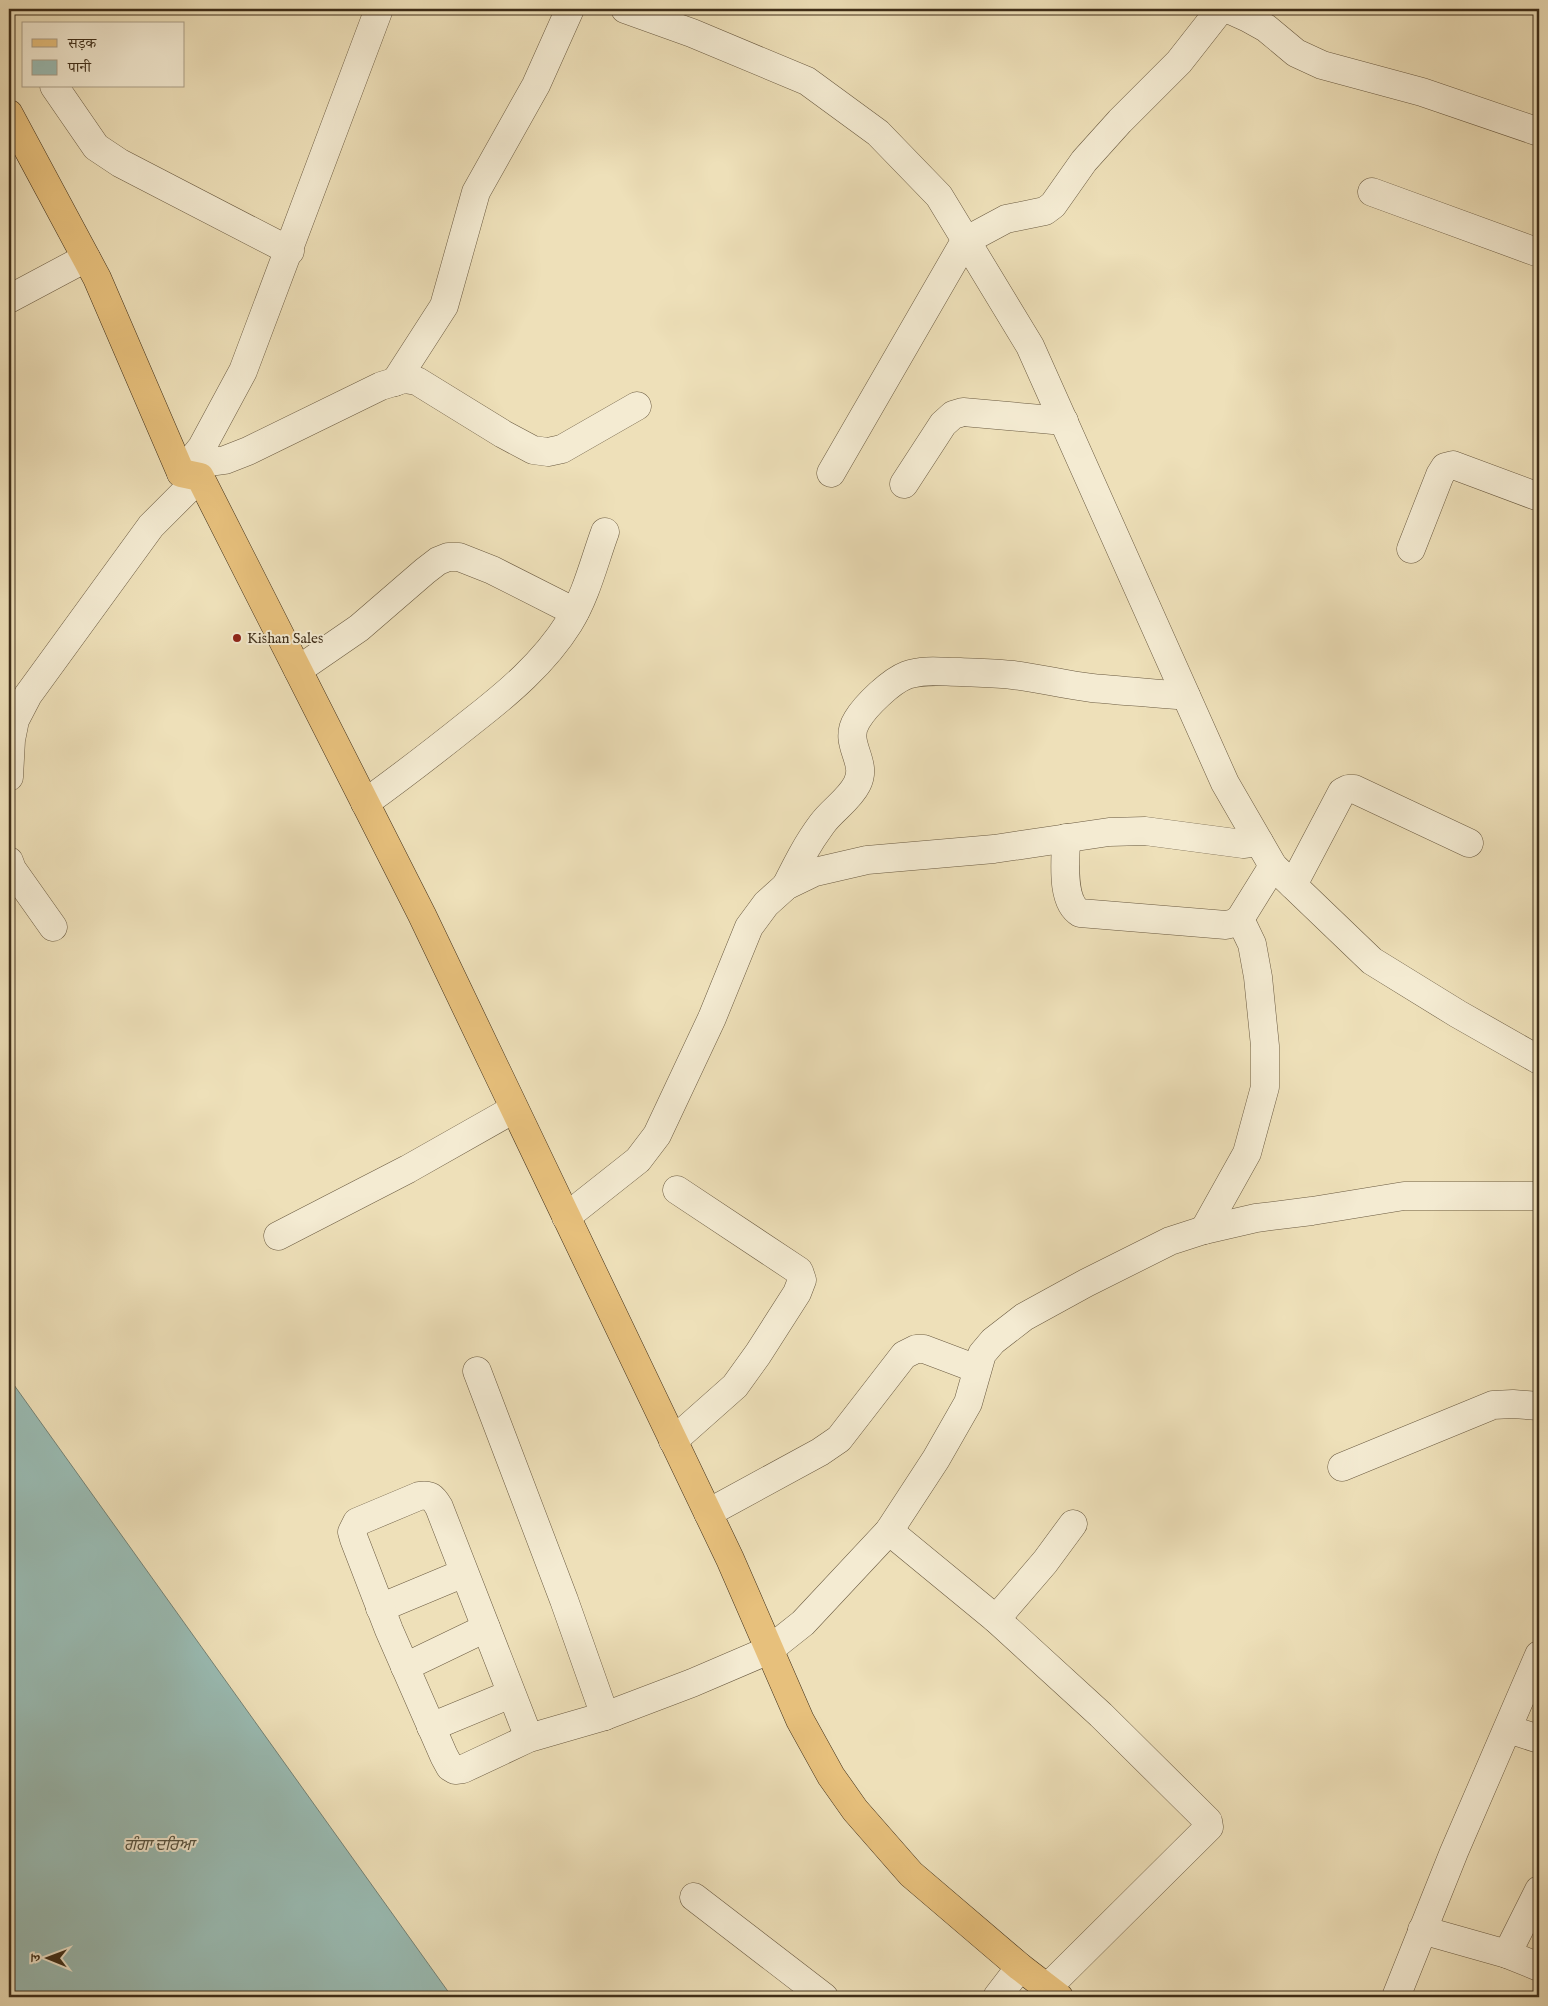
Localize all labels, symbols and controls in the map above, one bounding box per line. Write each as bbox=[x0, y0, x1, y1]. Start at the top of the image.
legend bbox=[22, 22, 185, 88]
text: सड़क bbox=[67, 34, 97, 53]
text: पानी bbox=[67, 58, 92, 77]
place label: Kishan Sales bbox=[247, 629, 323, 648]
marker: Kishan Sales bbox=[231, 632, 243, 644]
water label: ਗੰਗਾ ਦਰਿਆ bbox=[124, 1835, 197, 1856]
north arrow bbox=[22, 1934, 72, 1984]
text: उ bbox=[27, 1953, 45, 1963]

